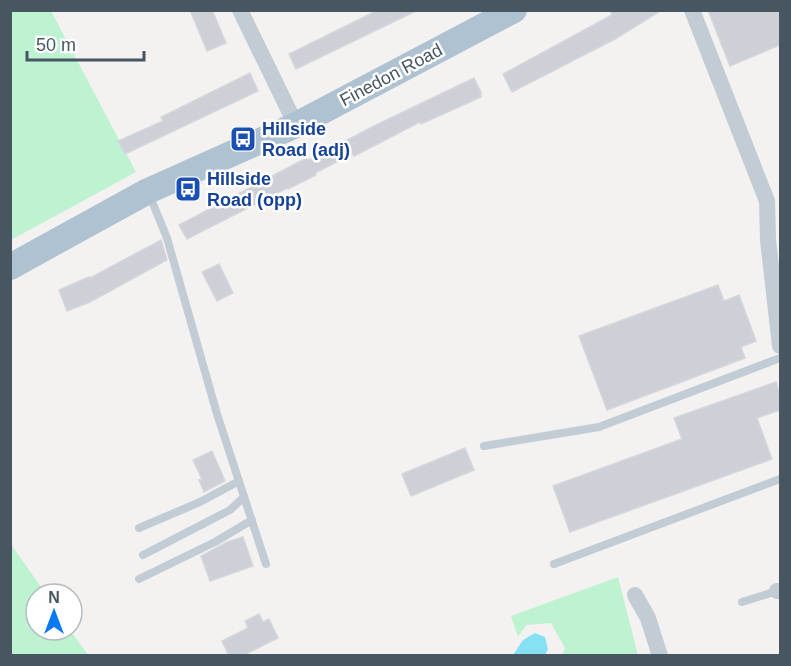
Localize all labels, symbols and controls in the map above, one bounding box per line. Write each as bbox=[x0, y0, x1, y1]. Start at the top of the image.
scale bar bbox=[27, 24, 144, 62]
text: 50 m bbox=[36, 35, 76, 55]
street label: Finedon Road bbox=[336, 40, 446, 110]
place label: Hillside Road (adj) bbox=[262, 119, 350, 160]
bus stop icon: Hillside Road (adj) bbox=[228, 124, 258, 154]
place label: Hillside Road (opp) bbox=[207, 169, 302, 210]
bus stop icon: Hillside Road (opp) bbox=[173, 174, 203, 204]
north arrow bbox=[24, 582, 84, 642]
text: N bbox=[48, 589, 60, 606]

